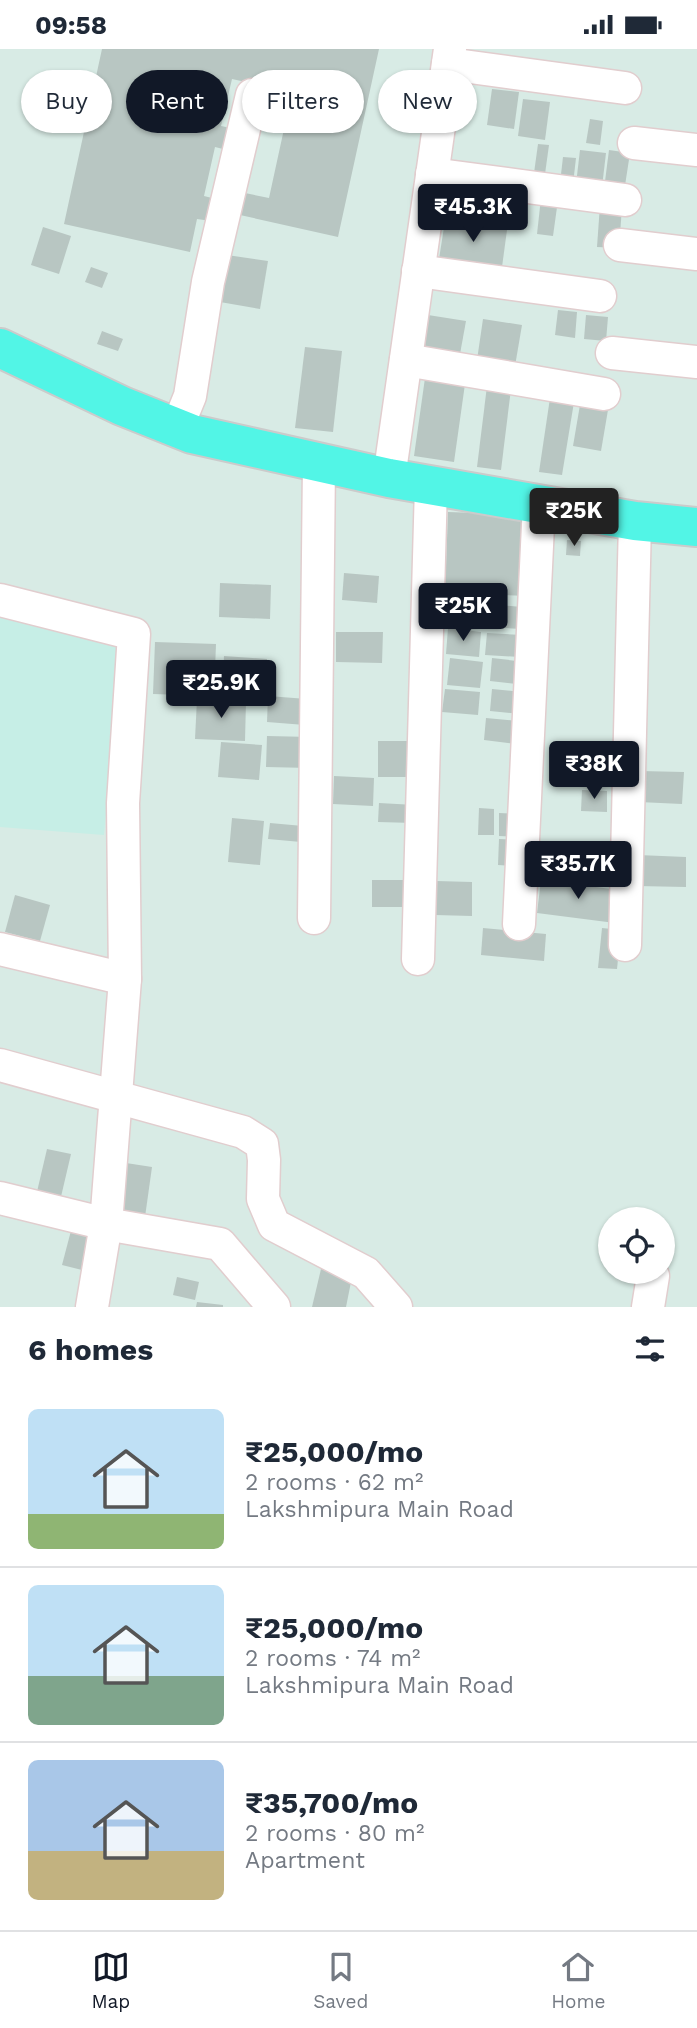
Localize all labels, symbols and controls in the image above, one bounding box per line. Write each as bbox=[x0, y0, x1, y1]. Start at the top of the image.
text: 09:58 bbox=[35, 10, 107, 40]
chip: Buy bbox=[21, 70, 112, 133]
chip: Rent bbox=[126, 70, 228, 133]
chip: Filters bbox=[242, 70, 364, 133]
chip: New bbox=[378, 70, 477, 133]
pin: ₹45.3K bbox=[416, 185, 530, 244]
text: ₹45.3K bbox=[434, 193, 512, 220]
pin: ₹25K bbox=[533, 489, 615, 548]
text: ₹25K bbox=[546, 497, 602, 524]
pin: ₹25K bbox=[422, 583, 504, 643]
text: ₹25K bbox=[435, 592, 491, 619]
pin: ₹25.9K bbox=[164, 661, 278, 720]
text: ₹25.9K bbox=[182, 669, 260, 696]
pin: ₹38K bbox=[553, 741, 635, 801]
text: ₹38K bbox=[565, 750, 623, 777]
pin: ₹35.7K bbox=[521, 841, 635, 901]
text: ₹35.7K bbox=[541, 850, 615, 877]
map controls bbox=[598, 1207, 675, 1284]
button: locate bbox=[598, 1207, 675, 1284]
icon: filters bbox=[631, 1330, 669, 1368]
text: 6 homes bbox=[28, 1332, 153, 1367]
text: ₹25,000/mo bbox=[245, 1434, 423, 1469]
icon: home bbox=[84, 1437, 168, 1521]
text: 2 rooms · 62 m² bbox=[245, 1469, 423, 1496]
text: Lakshmipura Main Road bbox=[245, 1496, 514, 1523]
text: ₹25,000/mo bbox=[245, 1610, 423, 1645]
icon: home bbox=[84, 1613, 168, 1697]
text: 2 rooms · 74 m² bbox=[245, 1645, 420, 1672]
text: Lakshmipura Main Road bbox=[245, 1672, 514, 1699]
text: ₹35,700/mo bbox=[245, 1785, 418, 1820]
icon: home bbox=[84, 1788, 168, 1872]
text: 2 rooms · 80 m² bbox=[245, 1820, 424, 1847]
text: Apartment bbox=[245, 1847, 365, 1874]
tab: Map bbox=[91, 1948, 130, 2013]
tab: Saved bbox=[313, 1948, 368, 2013]
tab: Home bbox=[551, 1948, 606, 2013]

